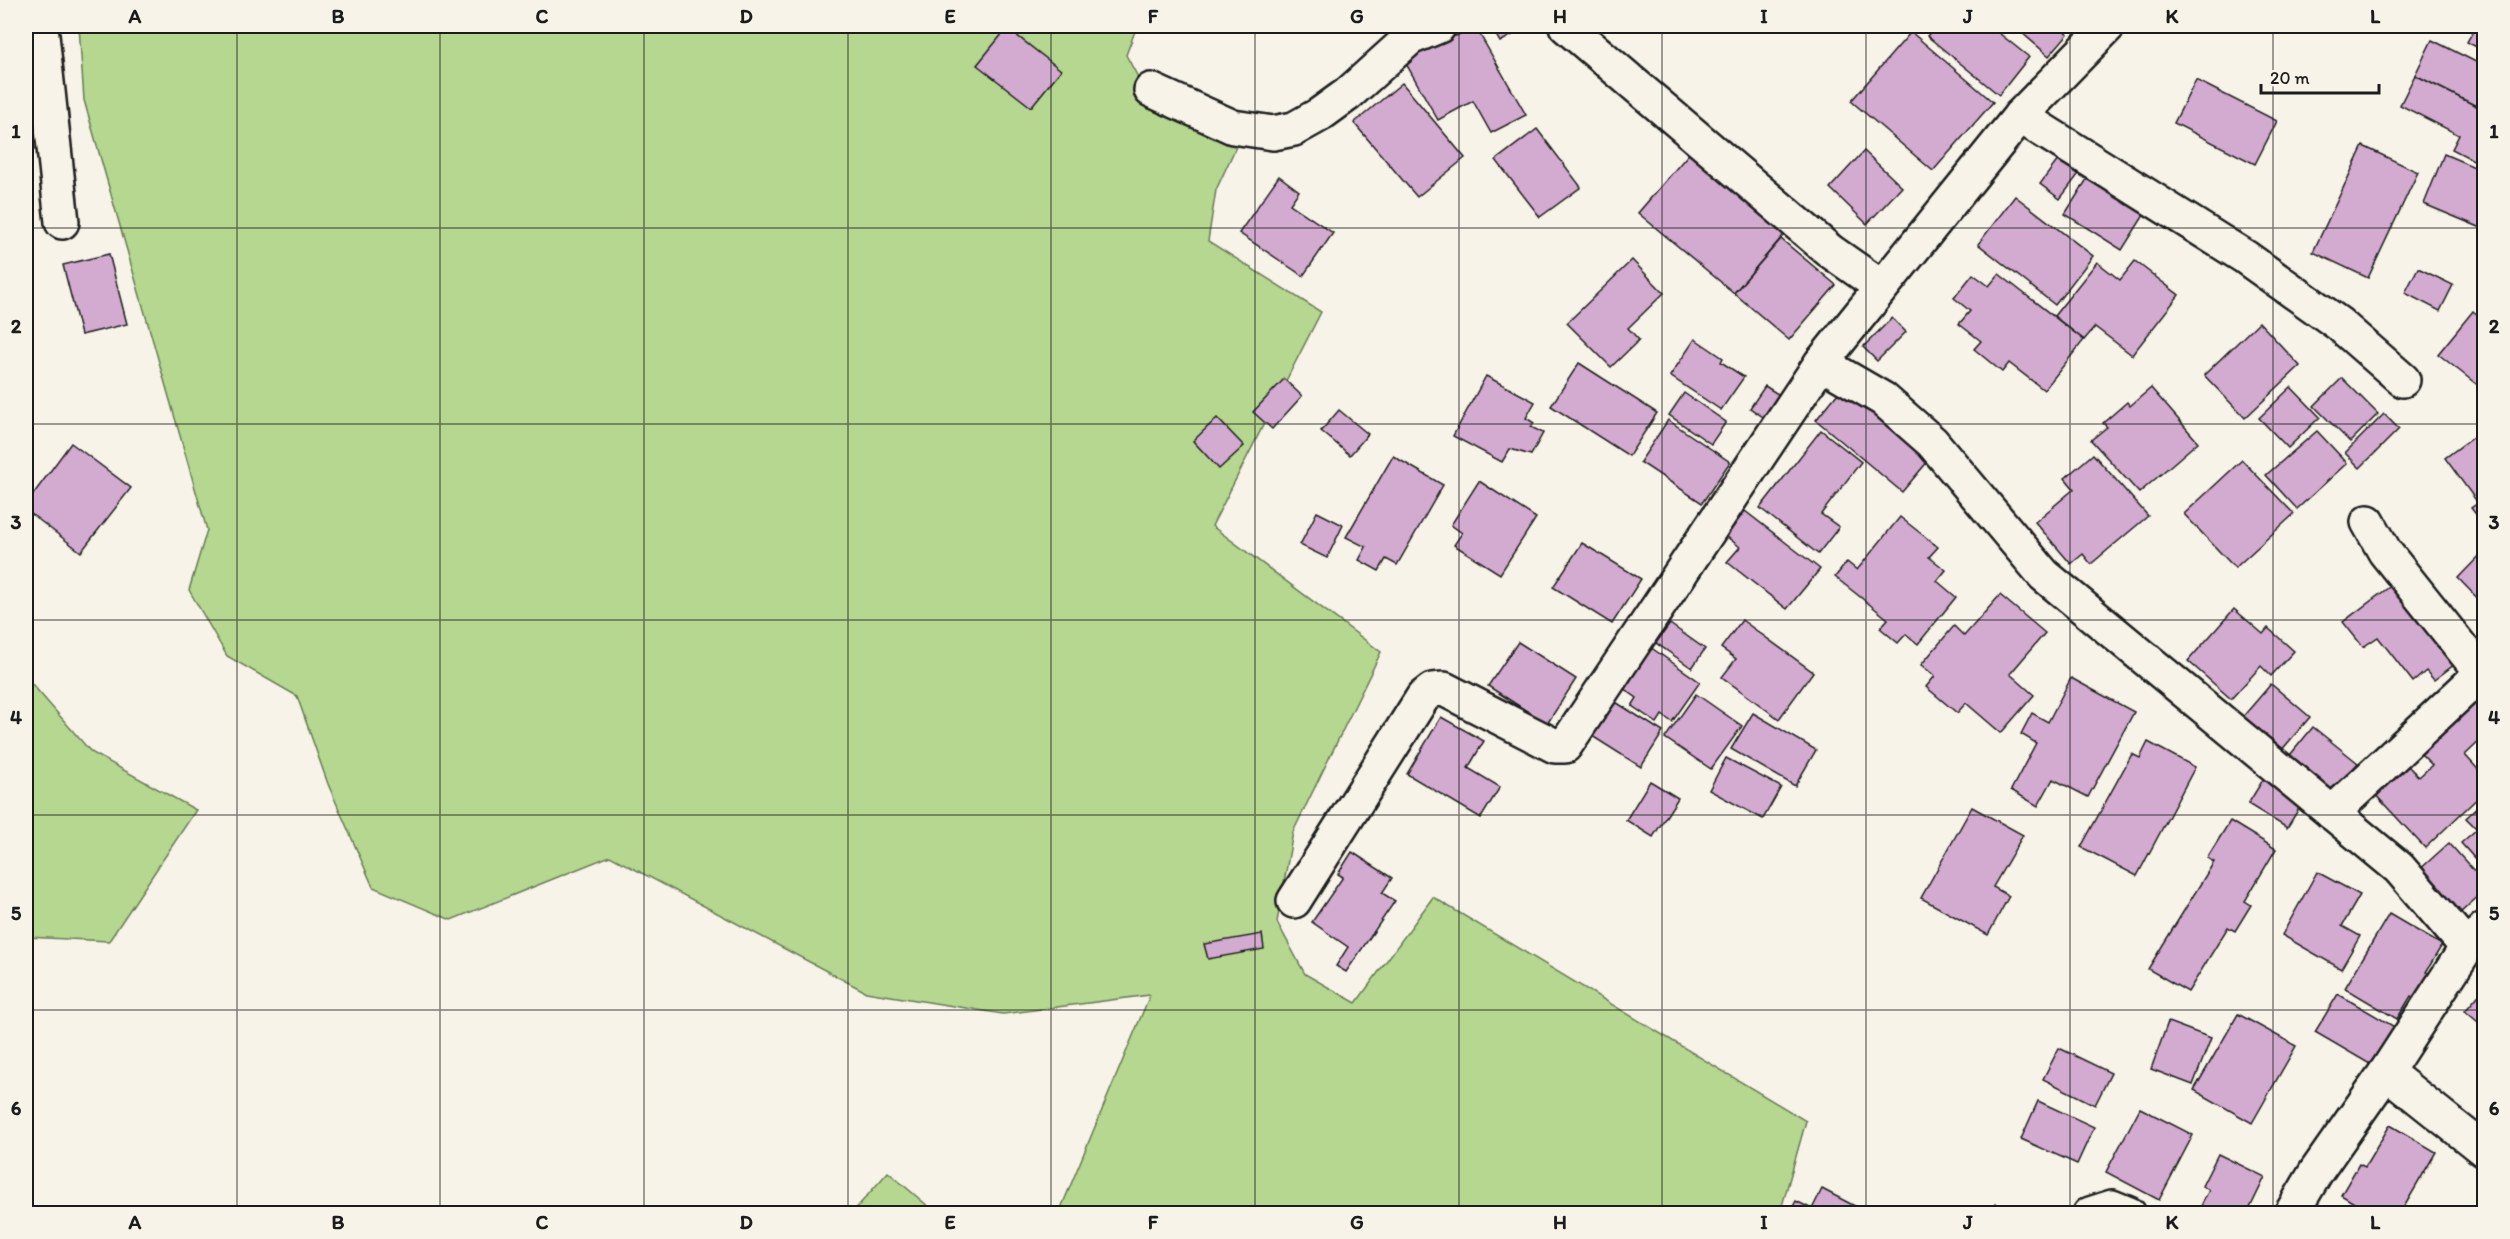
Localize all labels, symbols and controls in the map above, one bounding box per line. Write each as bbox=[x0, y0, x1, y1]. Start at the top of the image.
text: A bbox=[128, 4, 142, 28]
text: B bbox=[332, 4, 345, 28]
text: C bbox=[536, 4, 549, 28]
text: D bbox=[739, 4, 753, 28]
text: E bbox=[944, 4, 956, 28]
text: F bbox=[1148, 4, 1159, 28]
text: G bbox=[1350, 4, 1364, 28]
text: H bbox=[1553, 4, 1567, 28]
text: I bbox=[1760, 4, 1768, 28]
text: J bbox=[1962, 4, 1973, 28]
text: K bbox=[2166, 4, 2180, 28]
text: L bbox=[2370, 4, 2381, 28]
scale bar bbox=[2261, 57, 2380, 95]
text: 20 m bbox=[2270, 67, 2310, 89]
text: 1 bbox=[11, 119, 21, 143]
text: 1 bbox=[2489, 119, 2499, 143]
text: 2 bbox=[11, 314, 22, 338]
text: 2 bbox=[2489, 314, 2500, 338]
text: 3 bbox=[11, 510, 22, 534]
text: 3 bbox=[2489, 510, 2500, 534]
text: 4 bbox=[10, 705, 22, 729]
text: 4 bbox=[2488, 705, 2500, 729]
text: 5 bbox=[11, 901, 22, 925]
text: 5 bbox=[2489, 901, 2500, 925]
text: 6 bbox=[11, 1096, 22, 1120]
text: 6 bbox=[2489, 1096, 2500, 1120]
text: A bbox=[128, 1210, 142, 1234]
text: B bbox=[332, 1210, 345, 1234]
text: C bbox=[536, 1210, 549, 1234]
text: D bbox=[739, 1210, 753, 1234]
text: E bbox=[944, 1210, 956, 1234]
text: F bbox=[1148, 1210, 1159, 1234]
text: G bbox=[1350, 1210, 1364, 1234]
text: H bbox=[1553, 1210, 1567, 1234]
text: I bbox=[1760, 1210, 1768, 1234]
text: J bbox=[1962, 1210, 1973, 1234]
text: K bbox=[2166, 1210, 2180, 1234]
text: L bbox=[2370, 1210, 2381, 1234]

